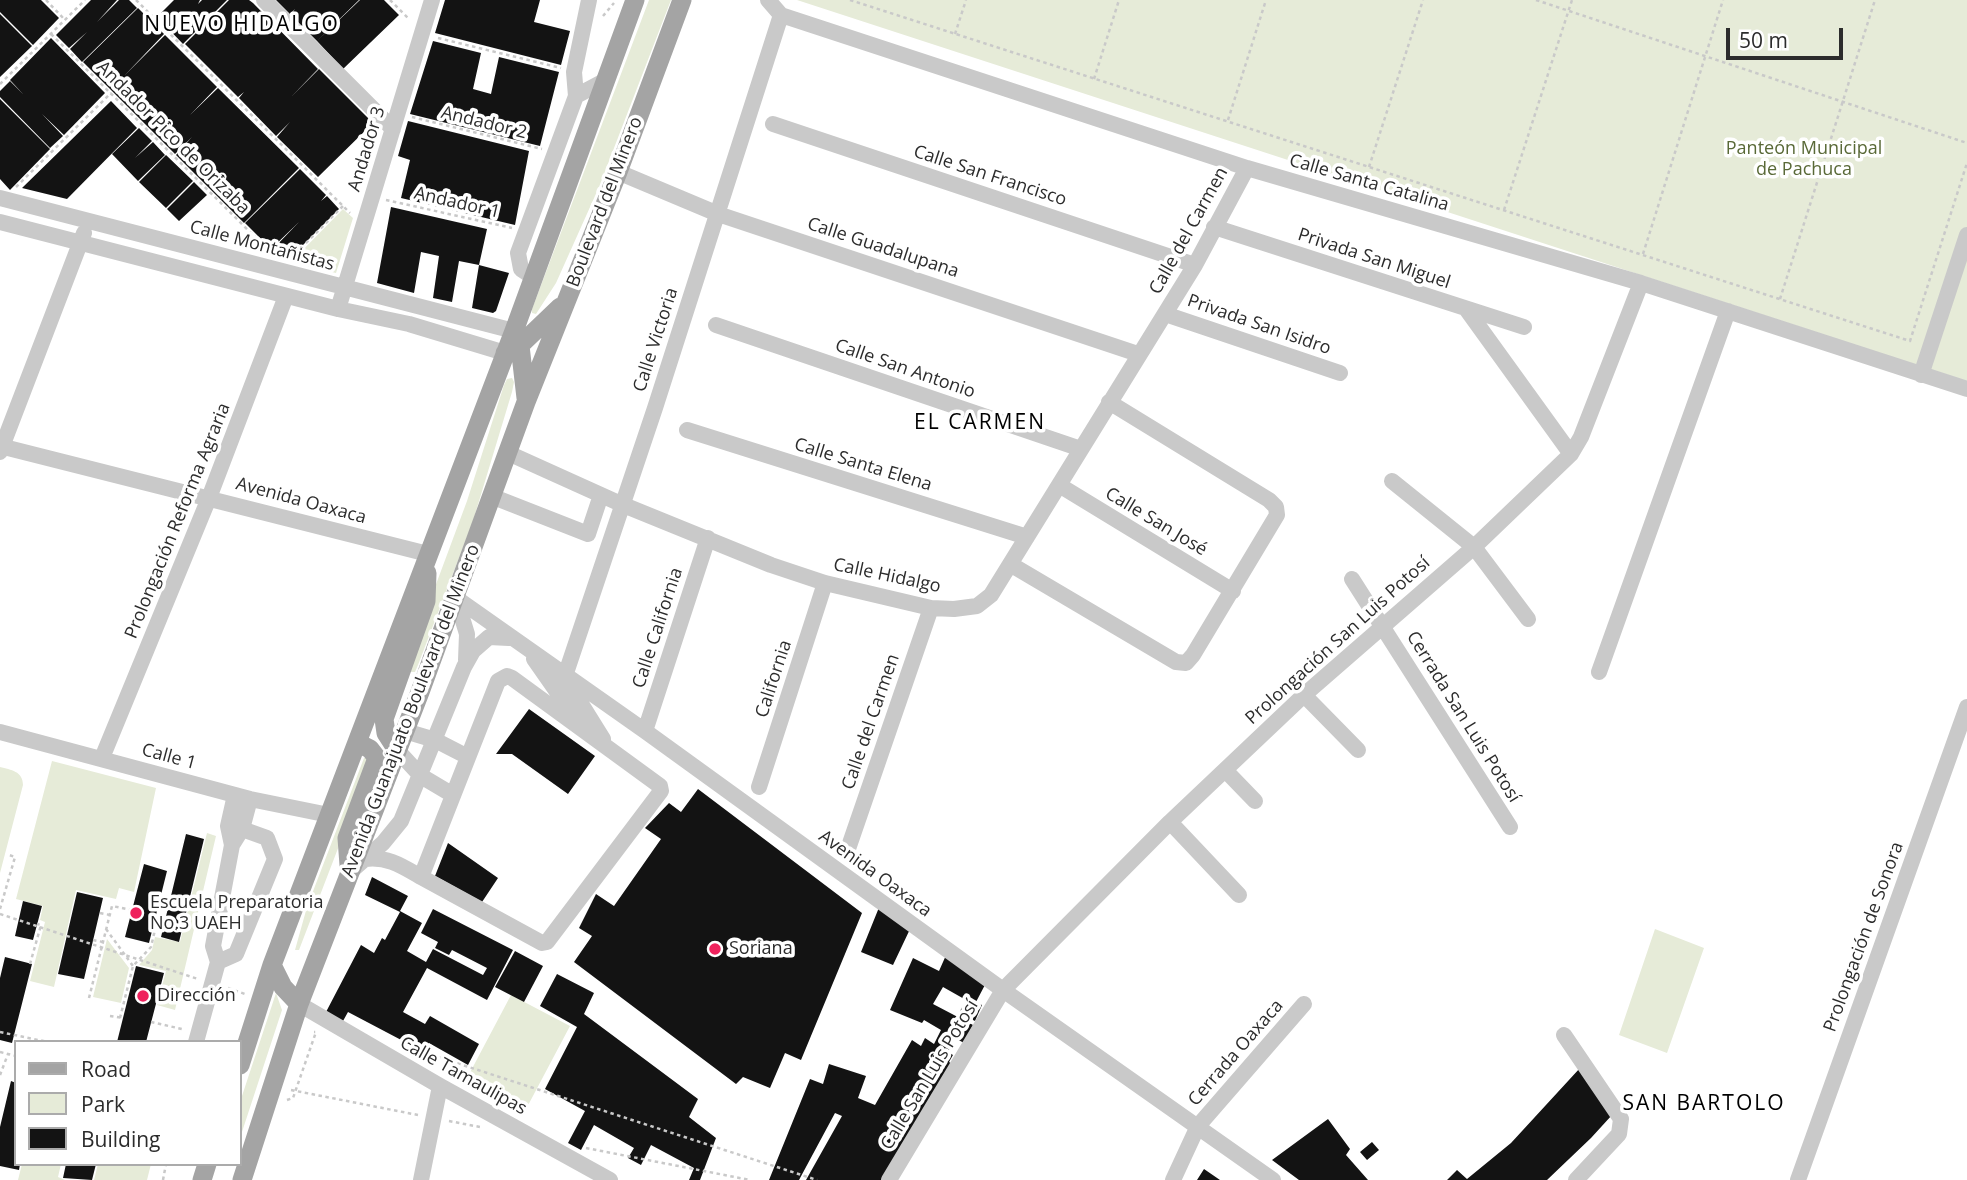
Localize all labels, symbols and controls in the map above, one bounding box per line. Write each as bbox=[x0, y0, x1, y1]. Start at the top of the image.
district label: NUEVO HIDALGO bbox=[146, 12, 338, 38]
scale bar bbox=[1729, 14, 1846, 58]
text: 50 m bbox=[1739, 26, 1788, 54]
street label: Andador Pico de Orizaba bbox=[92, 57, 254, 219]
street label: Andador 2 bbox=[439, 102, 529, 144]
street label: Andador 3 bbox=[344, 104, 390, 194]
street label: Boulevard del Minero bbox=[563, 114, 647, 290]
park label: Panteón Municipal de Pachuca bbox=[1726, 138, 1882, 180]
street label: Calle San Francisco bbox=[911, 141, 1069, 211]
street label: Calle Santa Catalina bbox=[1287, 150, 1451, 216]
street label: Calle del Carmen bbox=[1145, 164, 1233, 298]
street label: Andador 1 bbox=[412, 183, 502, 223]
street label: Calle Guadalupana bbox=[805, 213, 961, 283]
street label: Calle Montañistas bbox=[187, 216, 337, 276]
street label: Privada San Miguel bbox=[1295, 224, 1453, 294]
street label: Calle Victoria bbox=[629, 285, 683, 395]
street label: Privada San Isidro bbox=[1184, 290, 1334, 360]
street label: Calle San Antonio bbox=[832, 335, 978, 403]
street label: Prolongación Reforma Agraria bbox=[121, 400, 235, 642]
district label: EL CARMEN bbox=[915, 410, 1045, 436]
street label: Calle Santa Elena bbox=[792, 434, 934, 496]
street label: Avenida Oaxaca bbox=[234, 473, 368, 529]
street label: Calle San José bbox=[1101, 483, 1211, 561]
street label: Avenida Guanajuato Boulevard del Minero bbox=[337, 541, 485, 881]
street label: Prolongación San Luis Potosí bbox=[1241, 552, 1435, 730]
street label: Calle Hidalgo bbox=[831, 554, 943, 598]
street label: Calle California bbox=[628, 565, 688, 691]
street label: Cerrada San Luis Potosí bbox=[1401, 627, 1525, 807]
street label: California bbox=[751, 638, 797, 720]
street label: Calle del Carmen bbox=[838, 651, 904, 793]
street label: Calle 1 bbox=[139, 739, 199, 775]
street label: Avenida Oaxaca bbox=[815, 826, 935, 922]
street label: Prolongación de Sonora bbox=[1820, 839, 1908, 1035]
place label: Escuela Preparatoria No.3 UAEH bbox=[150, 892, 323, 934]
marker: Escuela Preparatoria No.3 UAEH bbox=[128, 905, 144, 921]
place label: Soriana bbox=[729, 938, 793, 960]
marker: Soriana bbox=[707, 941, 723, 957]
place label: Dirección bbox=[157, 985, 236, 1007]
marker: Dirección bbox=[135, 988, 151, 1004]
street label: Cerrada Oaxaca bbox=[1184, 995, 1288, 1111]
street label: Calle San Luis Potosí bbox=[877, 996, 983, 1154]
street label: Calle Tamaulipas bbox=[396, 1032, 530, 1120]
legend bbox=[14, 1040, 242, 1166]
text: Road bbox=[81, 1055, 131, 1083]
text: Park bbox=[81, 1090, 125, 1118]
district label: SAN BARTOLO bbox=[1624, 1091, 1784, 1117]
text: Building bbox=[81, 1125, 160, 1153]

